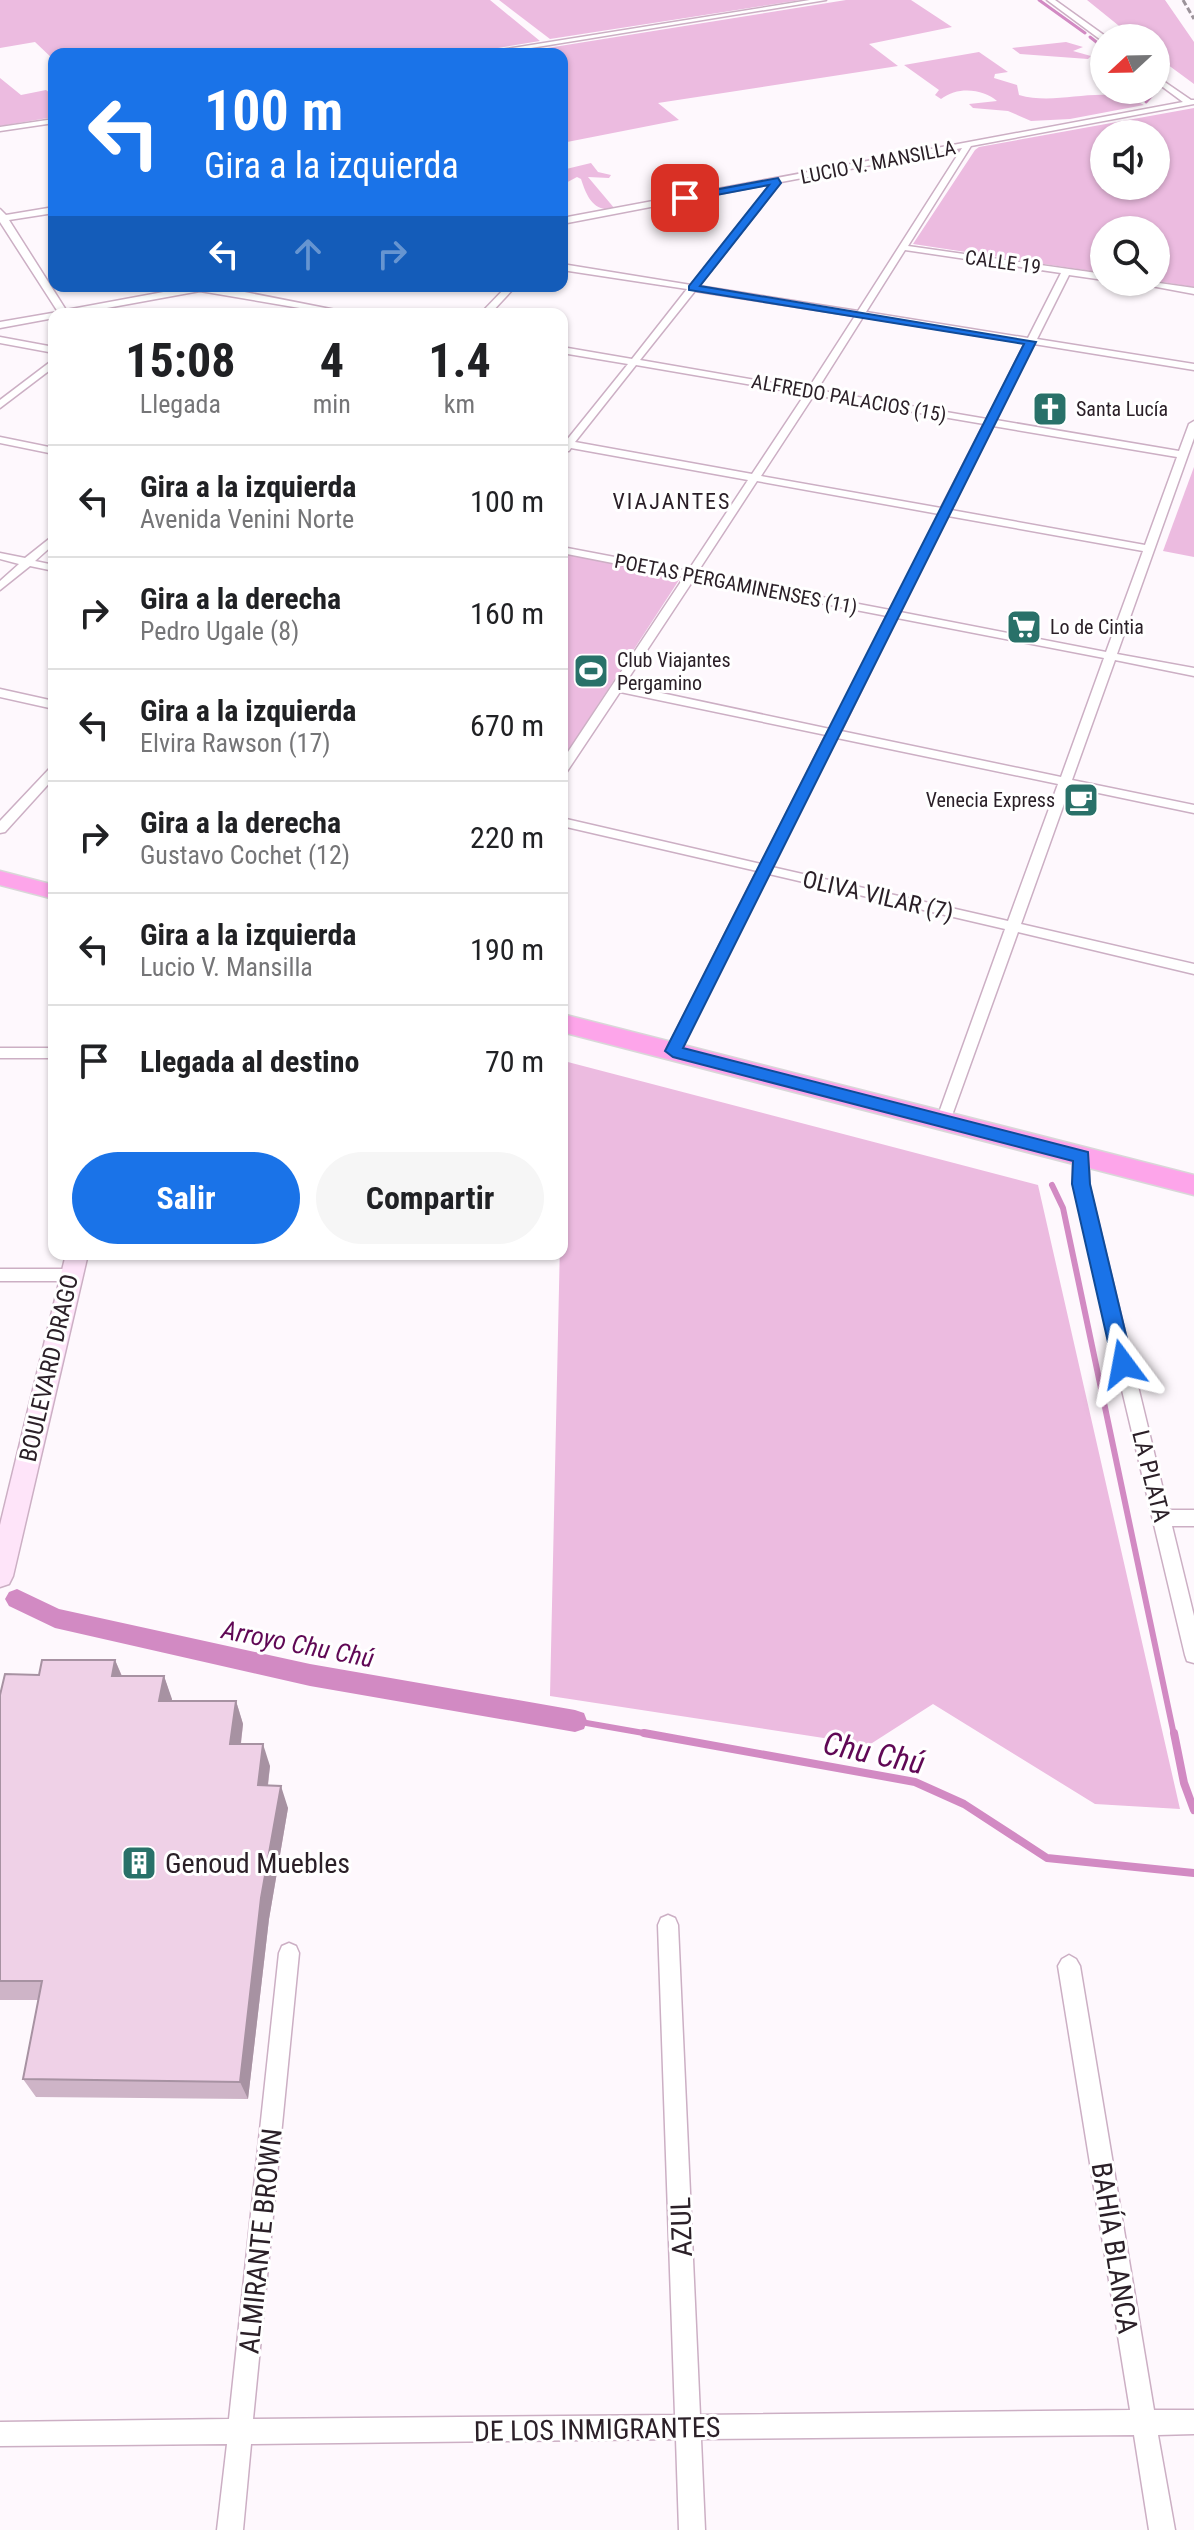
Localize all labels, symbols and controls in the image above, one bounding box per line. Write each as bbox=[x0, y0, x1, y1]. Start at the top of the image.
north arrow bbox=[1090, 24, 1170, 104]
map controls bbox=[1090, 24, 1170, 296]
text: 100 m bbox=[204, 78, 343, 144]
icon: left bbox=[72, 80, 176, 184]
button: sound bbox=[1090, 120, 1170, 200]
street label: LUCIO V. MANSILLA bbox=[798, 135, 958, 189]
text: Gira a la izquierda bbox=[204, 145, 459, 187]
pin bbox=[651, 164, 719, 232]
icon: arrive bbox=[663, 176, 707, 220]
button: search bbox=[1090, 216, 1170, 296]
icon: left bbox=[202, 232, 246, 276]
icon: ahead bbox=[286, 232, 330, 276]
icon: right bbox=[370, 232, 414, 276]
street label: CALLE 19 bbox=[964, 245, 1042, 279]
text: 15:08 bbox=[125, 332, 235, 389]
text: 4 bbox=[320, 332, 344, 389]
text: 1.4 bbox=[428, 332, 491, 389]
street label: ALFREDO PALACIOS (15) bbox=[750, 369, 948, 427]
text: Llegada bbox=[140, 389, 221, 419]
text: min bbox=[313, 389, 351, 419]
text: km bbox=[444, 389, 475, 419]
church icon: Santa Lucía bbox=[1031, 390, 1069, 428]
place label: Santa Lucía bbox=[1076, 397, 1168, 421]
text: Gira a la izquierda bbox=[140, 469, 356, 504]
icon: left bbox=[72, 479, 116, 523]
text: 100 m bbox=[470, 484, 544, 519]
district label: VIAJANTES bbox=[613, 489, 731, 514]
text: Avenida Venini Norte bbox=[140, 504, 354, 534]
street label: POETAS PERGAMINENSES (11) bbox=[613, 549, 859, 619]
text: Gira a la derecha bbox=[140, 581, 341, 616]
icon: right bbox=[72, 591, 116, 635]
text: 160 m bbox=[470, 596, 544, 631]
supermarket icon: Lo de Cintia bbox=[1005, 608, 1043, 646]
place label: Lo de Cintia bbox=[1050, 615, 1144, 639]
text: Pedro Ugale (8) bbox=[140, 616, 299, 646]
place label: Club Viajantes Pergamino bbox=[617, 648, 731, 695]
sports icon: Club Viajantes Pergamino bbox=[572, 652, 610, 690]
text: Gira a la izquierda bbox=[140, 693, 356, 728]
icon: left bbox=[72, 703, 116, 747]
text: 670 m bbox=[470, 708, 544, 743]
text: Elvira Rawson (17) bbox=[140, 728, 331, 758]
cafe icon: Venecia Express bbox=[1062, 781, 1100, 819]
place label: Venecia Express bbox=[926, 788, 1055, 812]
text: Gira a la derecha bbox=[140, 805, 341, 840]
icon: right bbox=[72, 815, 116, 859]
text: 220 m bbox=[470, 820, 544, 855]
text: Gustavo Cochet (12) bbox=[140, 840, 350, 870]
street label: OLIVA VILAR (7) bbox=[800, 865, 956, 927]
text: Gira a la izquierda bbox=[140, 917, 356, 952]
icon: left bbox=[72, 927, 116, 971]
text: 190 m bbox=[470, 932, 544, 967]
text: Lucio V. Mansilla bbox=[140, 952, 313, 982]
icon: arrive bbox=[72, 1039, 116, 1083]
text: Llegada al destino bbox=[140, 1044, 359, 1079]
text: 70 m bbox=[485, 1044, 544, 1079]
button: Salir bbox=[72, 1152, 300, 1244]
button: Compartir bbox=[316, 1152, 544, 1244]
street label: BOULEVARD DRAGO bbox=[14, 1272, 84, 1464]
position arrow bbox=[1081, 1322, 1165, 1406]
street label: LA PLATA bbox=[1126, 1427, 1176, 1525]
water label: Arroyo Chu Chú bbox=[218, 1614, 377, 1674]
water label: Chu Chú bbox=[820, 1724, 928, 1782]
building icon: Genoud Muebles bbox=[120, 1844, 158, 1882]
place label: Genoud Muebles bbox=[165, 1847, 350, 1880]
street label: ALMIRANTE BROWN bbox=[232, 2127, 289, 2355]
street label: BAHÍA BLANCA bbox=[1085, 2160, 1144, 2336]
street label: AZUL bbox=[664, 2197, 699, 2257]
street label: DE LOS INMIGRANTES bbox=[473, 2411, 721, 2448]

